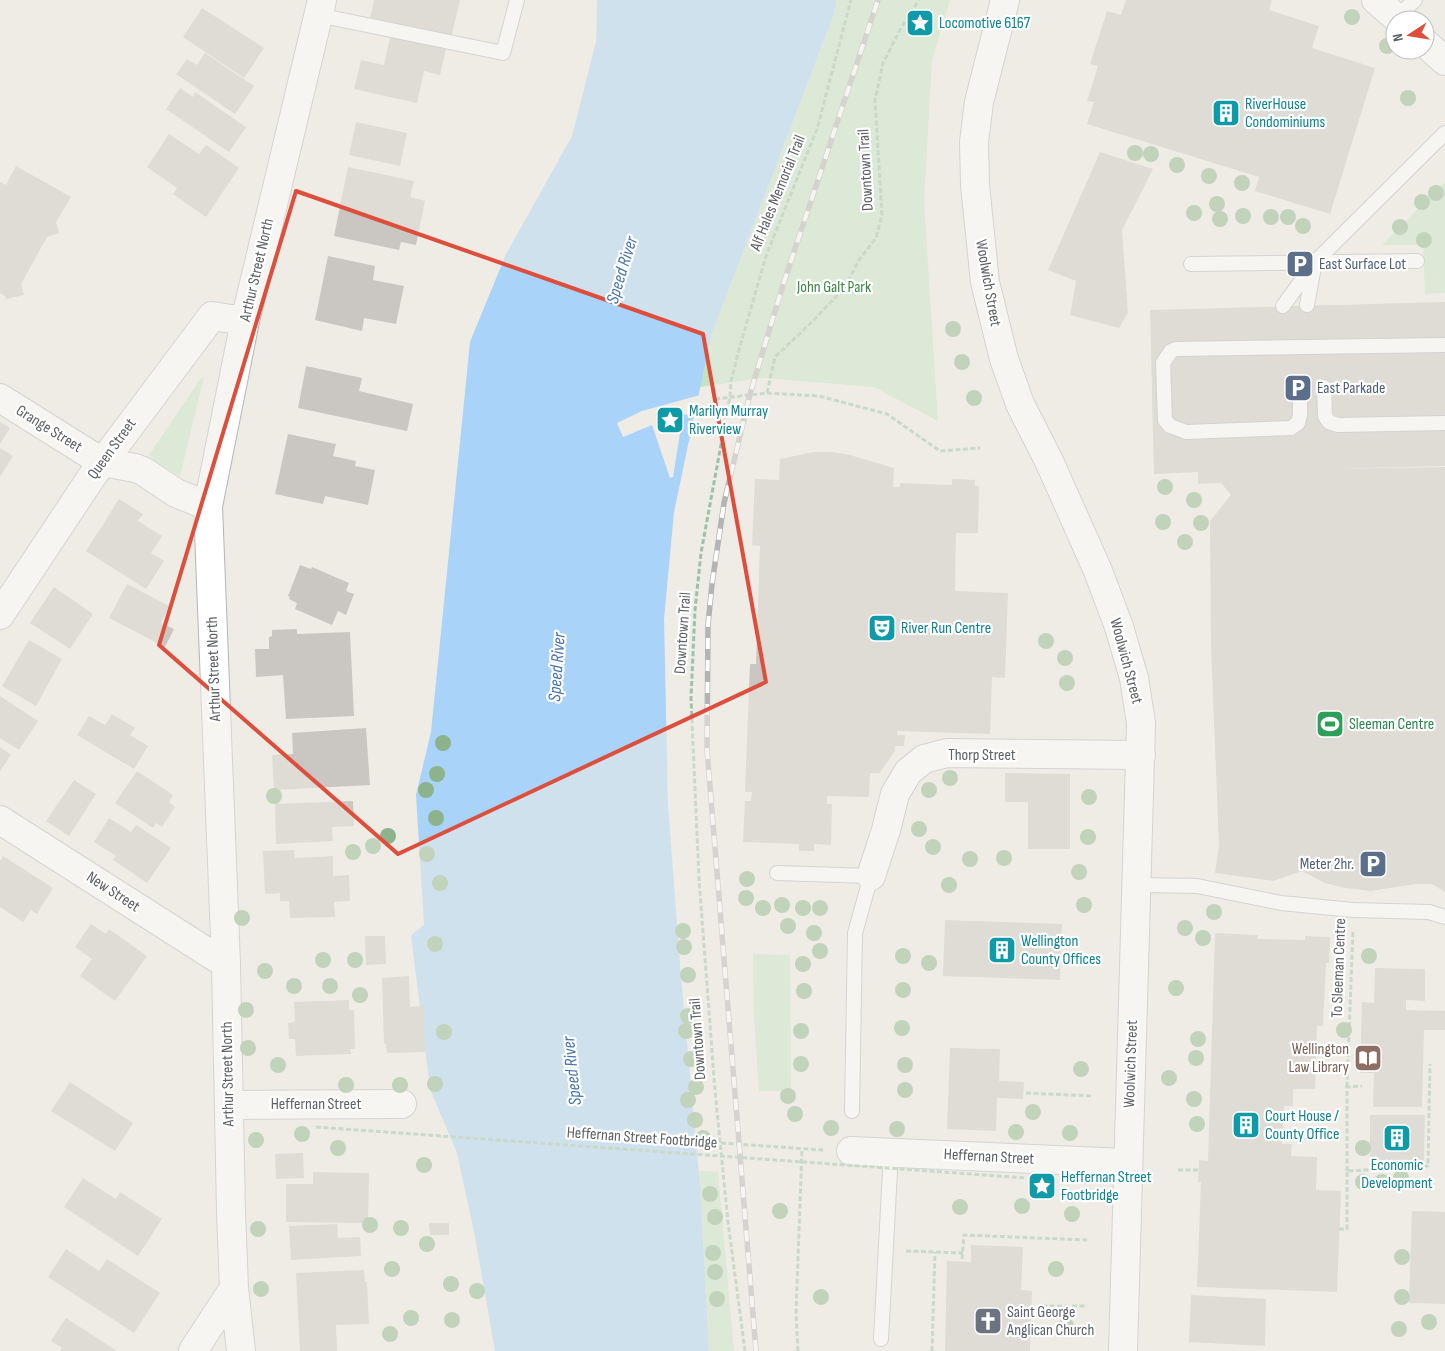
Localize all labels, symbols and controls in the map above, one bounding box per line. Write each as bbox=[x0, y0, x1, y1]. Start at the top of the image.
place icon: Locomotive 6167 bbox=[905, 8, 935, 38]
north arrow bbox=[1385, 10, 1435, 60]
place label: Locomotive 6167 bbox=[939, 14, 1031, 33]
text: N bbox=[1389, 32, 1407, 43]
place label: RiverHouse Condominiums bbox=[1245, 95, 1325, 132]
building icon: RiverHouse Condominiums bbox=[1211, 98, 1241, 128]
street label: Downtown Trail bbox=[854, 129, 878, 211]
street label: Alf Hales Memorial Trail bbox=[746, 132, 810, 255]
street label: Arthur Street North bbox=[236, 217, 278, 324]
water label: Speed River bbox=[602, 233, 642, 306]
street label: Woolwich Street bbox=[971, 238, 1005, 328]
parking icon: East Surface Lot bbox=[1285, 249, 1315, 279]
place label: East Surface Lot bbox=[1319, 255, 1406, 274]
park label: John Galt Park bbox=[796, 278, 871, 297]
parking icon: East Parkade bbox=[1283, 373, 1313, 403]
place label: East Parkade bbox=[1317, 379, 1385, 398]
street label: Grange Street bbox=[12, 401, 86, 457]
place label: Marilyn Murray Riverview bbox=[689, 402, 768, 439]
place icon: Marilyn Murray Riverview bbox=[655, 405, 685, 435]
street label: Queen Street bbox=[84, 415, 141, 483]
street label: Downtown Trail bbox=[671, 591, 695, 674]
theatre icon: River Run Centre bbox=[867, 613, 897, 643]
street label: Arthur Street North bbox=[203, 616, 225, 723]
street label: Woolwich Street bbox=[1105, 616, 1147, 706]
place label: River Run Centre bbox=[901, 619, 991, 638]
water label: Speed River bbox=[544, 631, 570, 702]
sports icon: Sleeman Centre bbox=[1315, 709, 1345, 739]
place label: Sleeman Centre bbox=[1349, 715, 1434, 734]
street label: Thorp Street bbox=[948, 746, 1016, 765]
parking icon: Meter 2hr. bbox=[1358, 849, 1388, 879]
place label: Meter 2hr. bbox=[1300, 855, 1354, 874]
street label: New Street bbox=[83, 868, 143, 916]
street label: To Sleeman Centre bbox=[1328, 918, 1350, 1018]
place label: Wellington County Offices bbox=[1021, 932, 1101, 969]
building icon: Wellington County Offices bbox=[987, 935, 1017, 965]
street label: Downtown Trail bbox=[686, 997, 710, 1080]
street label: Woolwich Street bbox=[1120, 1020, 1142, 1108]
street label: Arthur Street North bbox=[218, 1021, 238, 1128]
water label: Speed River bbox=[558, 1035, 586, 1107]
place label: Wellington Law Library bbox=[1289, 1040, 1349, 1077]
library icon: Wellington Law Library bbox=[1353, 1043, 1383, 1073]
street label: Heffernan Street bbox=[271, 1095, 361, 1114]
place label: Court House / County Office bbox=[1265, 1107, 1339, 1144]
building icon: Court House / County Office bbox=[1231, 1110, 1261, 1140]
street label: Heffernan Street Footbridge bbox=[566, 1123, 718, 1153]
building icon: Economic Development bbox=[1382, 1123, 1412, 1153]
street label: Heffernan Street bbox=[943, 1145, 1035, 1169]
place label: Economic Development bbox=[1361, 1156, 1433, 1193]
place label: Heffernan Street Footbridge bbox=[1061, 1168, 1152, 1205]
place icon: Heffernan Street Footbridge bbox=[1027, 1171, 1057, 1201]
place label: Saint George Anglican Church bbox=[1006, 1303, 1094, 1340]
church icon: Saint George Anglican Church bbox=[973, 1306, 1003, 1336]

